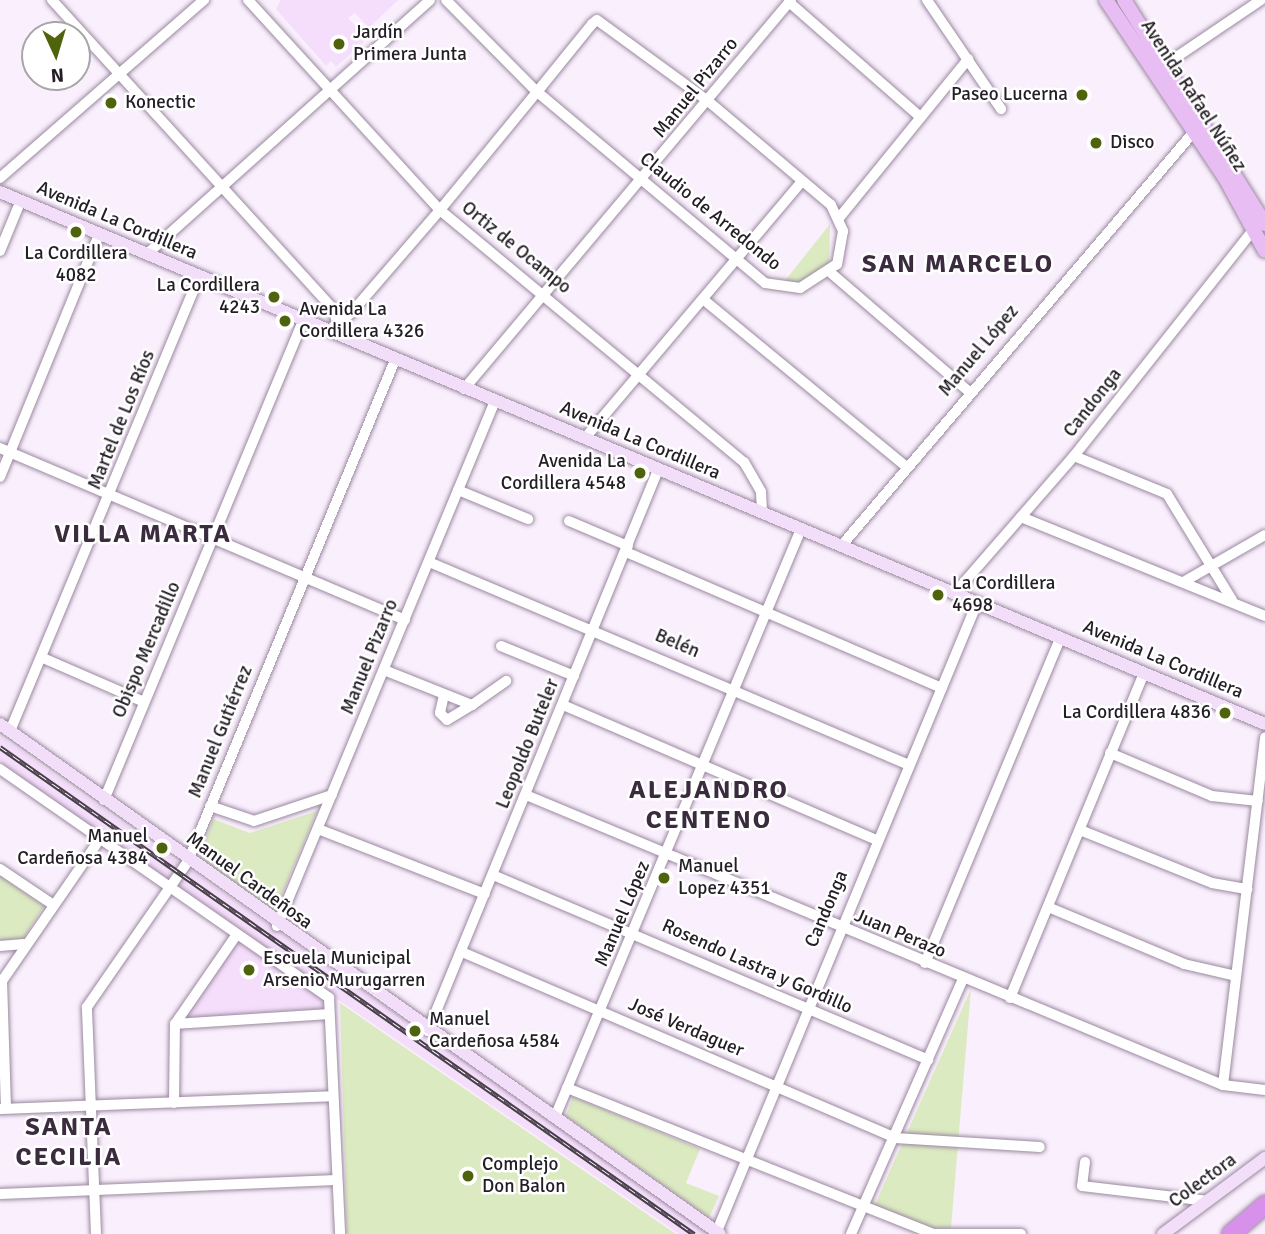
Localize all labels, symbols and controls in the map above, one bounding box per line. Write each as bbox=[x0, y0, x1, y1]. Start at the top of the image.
street label: Avenida Rafael Núñez bbox=[1135, 16, 1251, 176]
north arrow bbox=[21, 21, 91, 91]
place label: Jardín Primera Junta bbox=[353, 22, 467, 66]
street label: Manuel Pizarro bbox=[649, 33, 743, 143]
marker: Jardín Primera Junta bbox=[331, 36, 347, 52]
text: N bbox=[50, 63, 65, 87]
place label: Paseo Lucerna bbox=[951, 84, 1068, 106]
marker: Paseo Lucerna bbox=[1074, 87, 1090, 103]
place label: Konectic bbox=[125, 92, 196, 114]
marker: Konectic bbox=[103, 95, 119, 111]
place label: Disco bbox=[1110, 132, 1155, 154]
marker: Disco bbox=[1088, 135, 1104, 151]
street label: Claudio de Arredondo bbox=[635, 148, 785, 276]
street label: Avenida La Cordillera bbox=[33, 177, 201, 265]
street label: Ortiz de Ocampo bbox=[457, 197, 575, 299]
marker: La Cordillera 4082 bbox=[68, 224, 84, 240]
place label: La Cordillera 4082 bbox=[24, 243, 128, 287]
district label: SAN MARCELO bbox=[863, 249, 1053, 281]
place label: La Cordillera 4243 bbox=[157, 275, 260, 319]
marker: La Cordillera 4243 bbox=[266, 289, 282, 305]
place label: Avenida La Cordillera 4326 bbox=[299, 299, 424, 343]
street label: Manuel López bbox=[934, 301, 1024, 401]
marker: Avenida La Cordillera 4326 bbox=[277, 313, 293, 329]
street label: Martel de Los Ríos bbox=[84, 347, 160, 493]
street label: Candonga bbox=[1059, 364, 1127, 442]
street label: Avenida La Cordillera bbox=[556, 397, 724, 485]
place label: Avenida La Cordillera 4548 bbox=[501, 451, 626, 495]
marker: Avenida La Cordillera 4548 bbox=[632, 465, 648, 481]
district label: VILLA MARTA bbox=[56, 519, 230, 551]
place label: La Cordillera 4698 bbox=[952, 573, 1055, 617]
street label: Obispo Mercadillo bbox=[108, 578, 186, 722]
marker: La Cordillera 4698 bbox=[930, 587, 946, 603]
street label: Manuel Pizarro bbox=[336, 596, 404, 718]
street label: Avenida La Cordillera bbox=[1079, 616, 1247, 704]
street label: Belén bbox=[651, 624, 703, 664]
street label: Manuel Gutiérrez bbox=[184, 663, 258, 801]
street label: Leopoldo Buteler bbox=[492, 676, 564, 812]
place label: La Cordillera 4836 bbox=[1062, 702, 1211, 724]
marker: La Cordillera 4836 bbox=[1217, 705, 1233, 721]
district label: ALEJANDRO CENTENO bbox=[630, 775, 788, 836]
place label: Manuel Cardeñosa 4384 bbox=[17, 826, 148, 870]
street label: Manuel Cardeñosa bbox=[181, 828, 317, 934]
marker: Manuel Cardeñosa 4384 bbox=[154, 840, 170, 856]
place label: Manuel Lopez 4351 bbox=[678, 856, 771, 900]
street label: Manuel López bbox=[591, 858, 655, 970]
street label: Candonga bbox=[801, 867, 853, 951]
marker: Manuel Lopez 4351 bbox=[656, 870, 672, 886]
street label: Juan Perazo bbox=[851, 904, 949, 964]
street label: Rosendo Lastra y Gordillo bbox=[658, 915, 856, 1019]
place label: Escuela Municipal Arsenio Murugarren bbox=[263, 948, 425, 992]
marker: Escuela Municipal Arsenio Murugarren bbox=[241, 962, 257, 978]
street label: José Verdaguer bbox=[625, 993, 747, 1063]
place label: Manuel Cardeñosa 4584 bbox=[429, 1009, 560, 1053]
marker: Manuel Cardeñosa 4584 bbox=[407, 1023, 423, 1039]
district label: SANTA CECILIA bbox=[16, 1112, 122, 1174]
street label: Colectora bbox=[1165, 1149, 1241, 1213]
place label: Complejo Don Balon bbox=[482, 1154, 565, 1198]
marker: Complejo Don Balon bbox=[460, 1168, 476, 1184]

